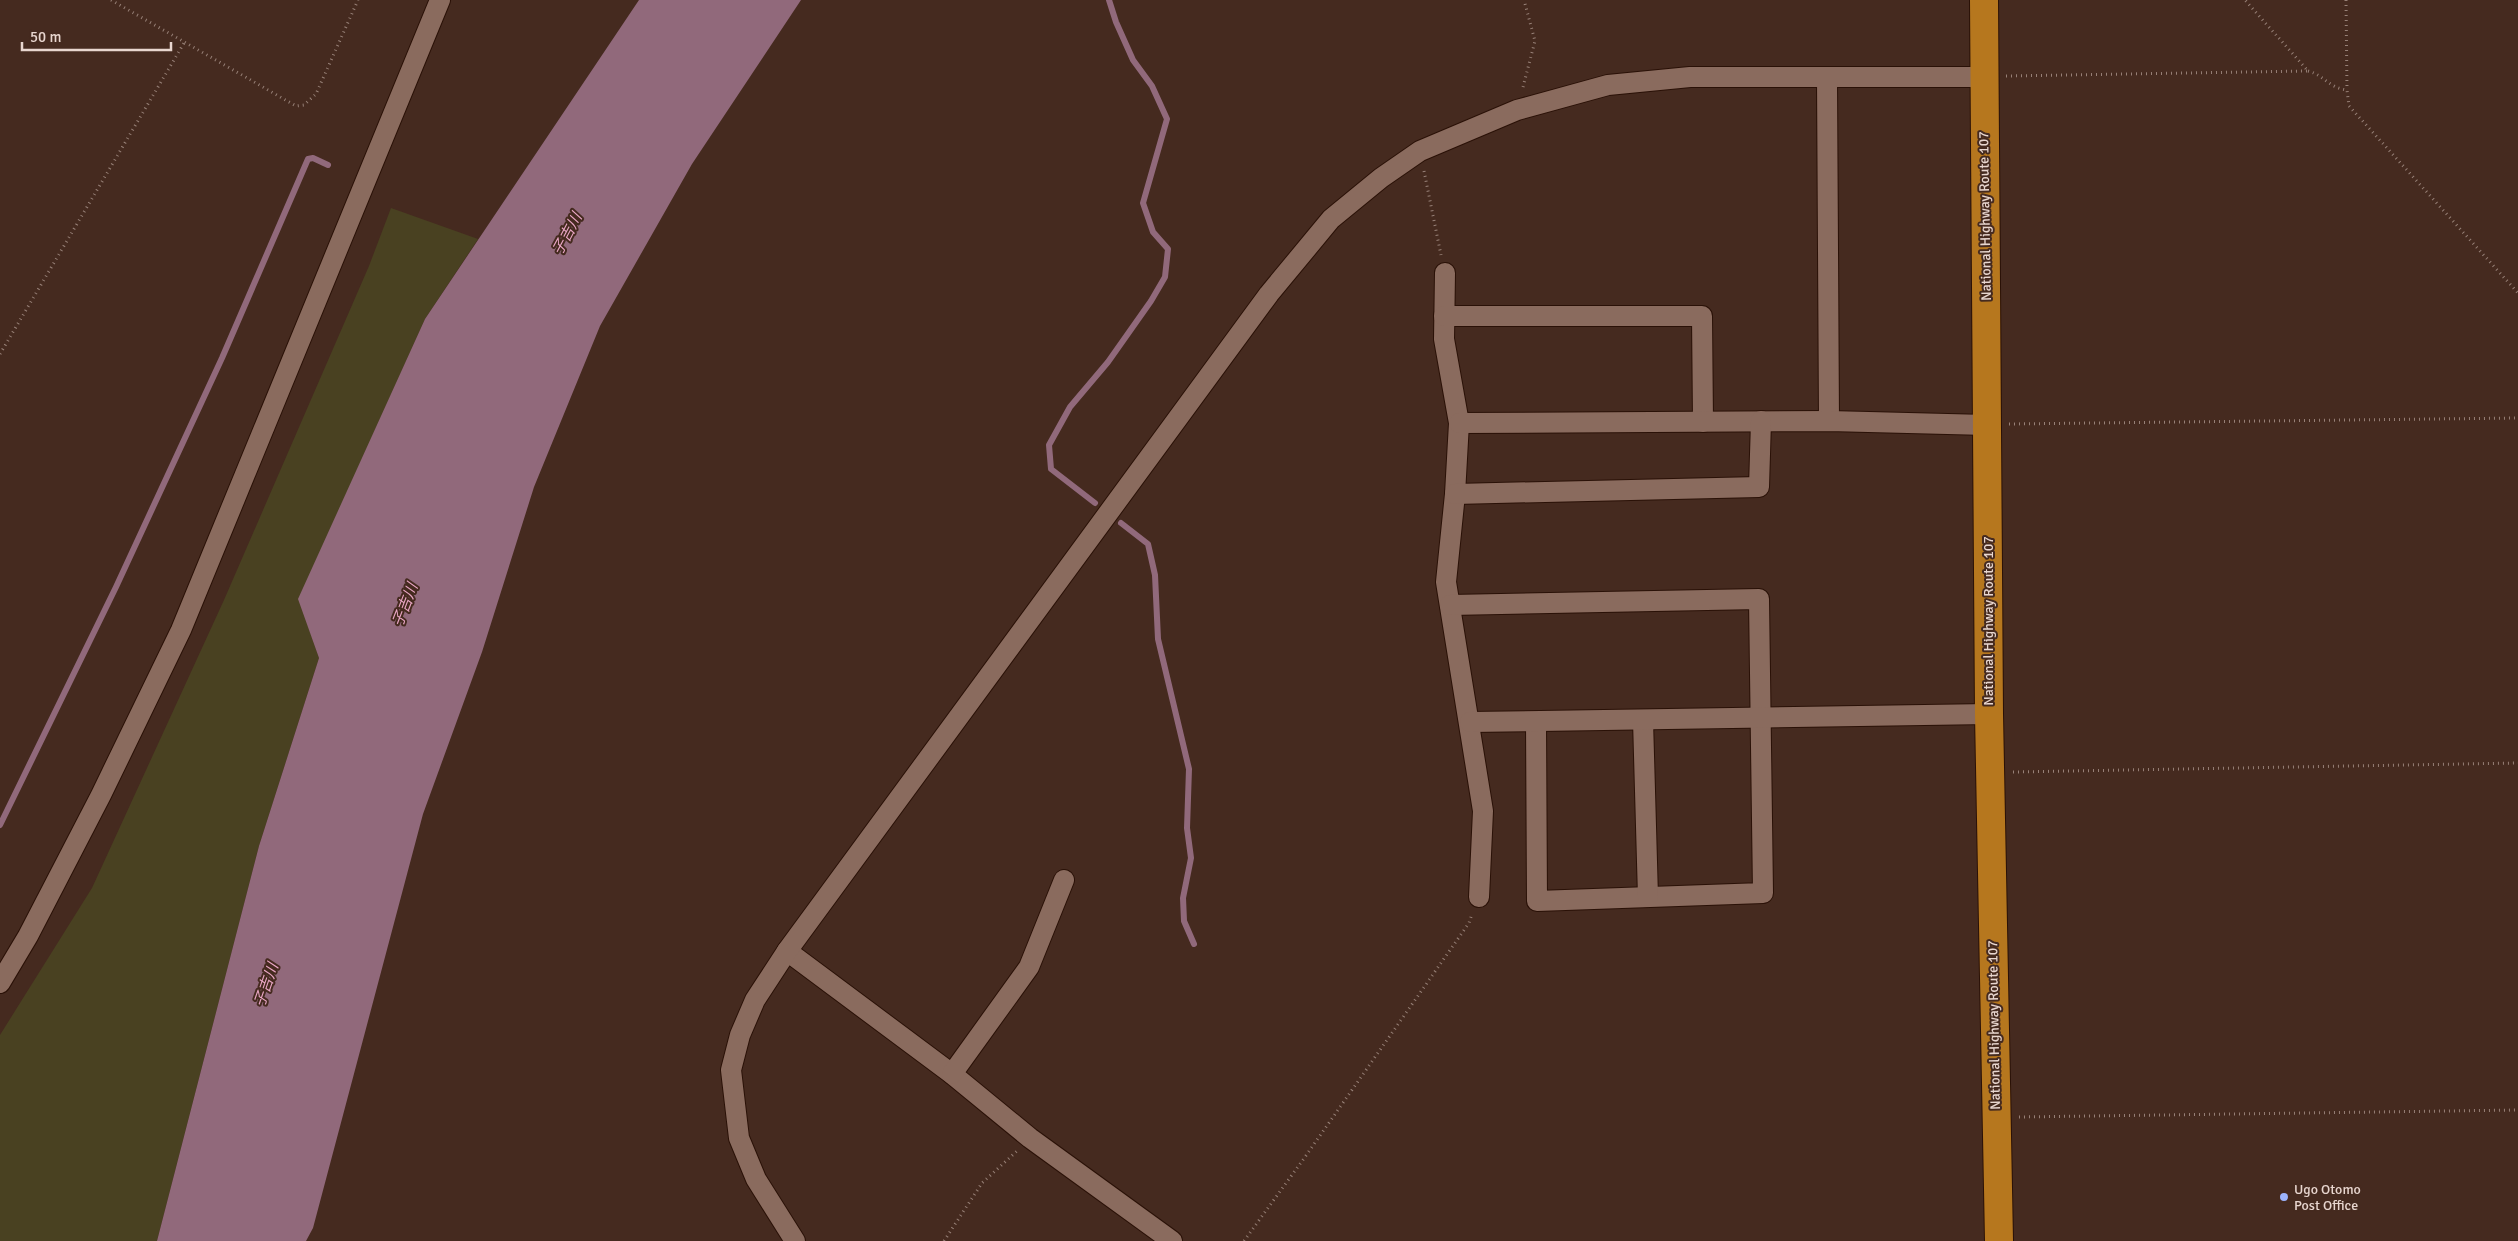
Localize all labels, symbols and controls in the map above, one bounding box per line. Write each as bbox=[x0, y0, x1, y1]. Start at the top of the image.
scale bar bbox=[22, 20, 171, 52]
text: 50 m bbox=[30, 28, 61, 46]
street label: National Highway Route 107 bbox=[1975, 131, 1995, 301]
water label: 子吉川 bbox=[548, 208, 586, 258]
street label: National Highway Route 107 bbox=[1980, 536, 1997, 706]
water label: 子吉川 bbox=[389, 579, 422, 629]
street label: National Highway Route 107 bbox=[1984, 940, 2004, 1110]
water label: 子吉川 bbox=[250, 959, 282, 1009]
place label: Ugo Otomo Post Office bbox=[2294, 1181, 2361, 1214]
marker: Ugo Otomo Post Office bbox=[2278, 1191, 2290, 1203]

